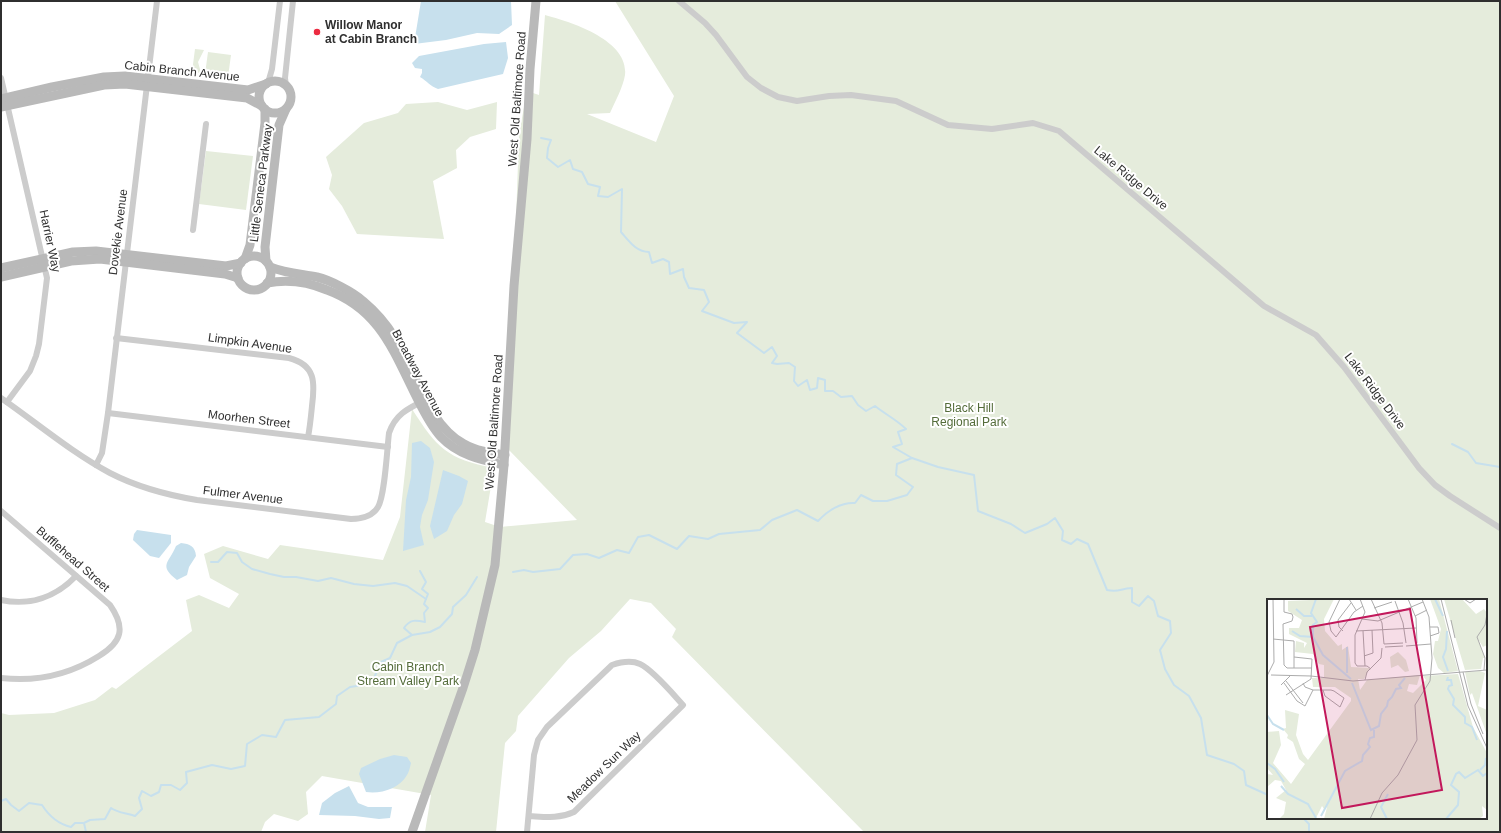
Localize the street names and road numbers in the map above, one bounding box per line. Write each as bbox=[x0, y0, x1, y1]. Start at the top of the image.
street label: West Old Baltimore Road bbox=[505, 31, 529, 167]
street label: Cabin Branch Avenue bbox=[124, 58, 241, 84]
street label: Little Seneca Parkway bbox=[247, 123, 275, 243]
street label: Lake Ridge Drive bbox=[1091, 143, 1171, 213]
street label: Dovekie Avenue bbox=[106, 188, 130, 276]
street label: Harrier Way bbox=[37, 208, 63, 274]
street label: Broadway Avenue bbox=[389, 327, 447, 419]
street label: Limpkin Avenue bbox=[207, 330, 293, 356]
street label: Lake Ridge Drive bbox=[1342, 350, 1408, 432]
street label: West Old Baltimore Road bbox=[482, 354, 506, 490]
street label: Moorhen Street bbox=[207, 407, 292, 431]
street label: Fulmer Avenue bbox=[202, 483, 284, 507]
street label: Bufflehead Street bbox=[33, 523, 113, 595]
street label: Meadow Sun Way bbox=[564, 728, 644, 806]

